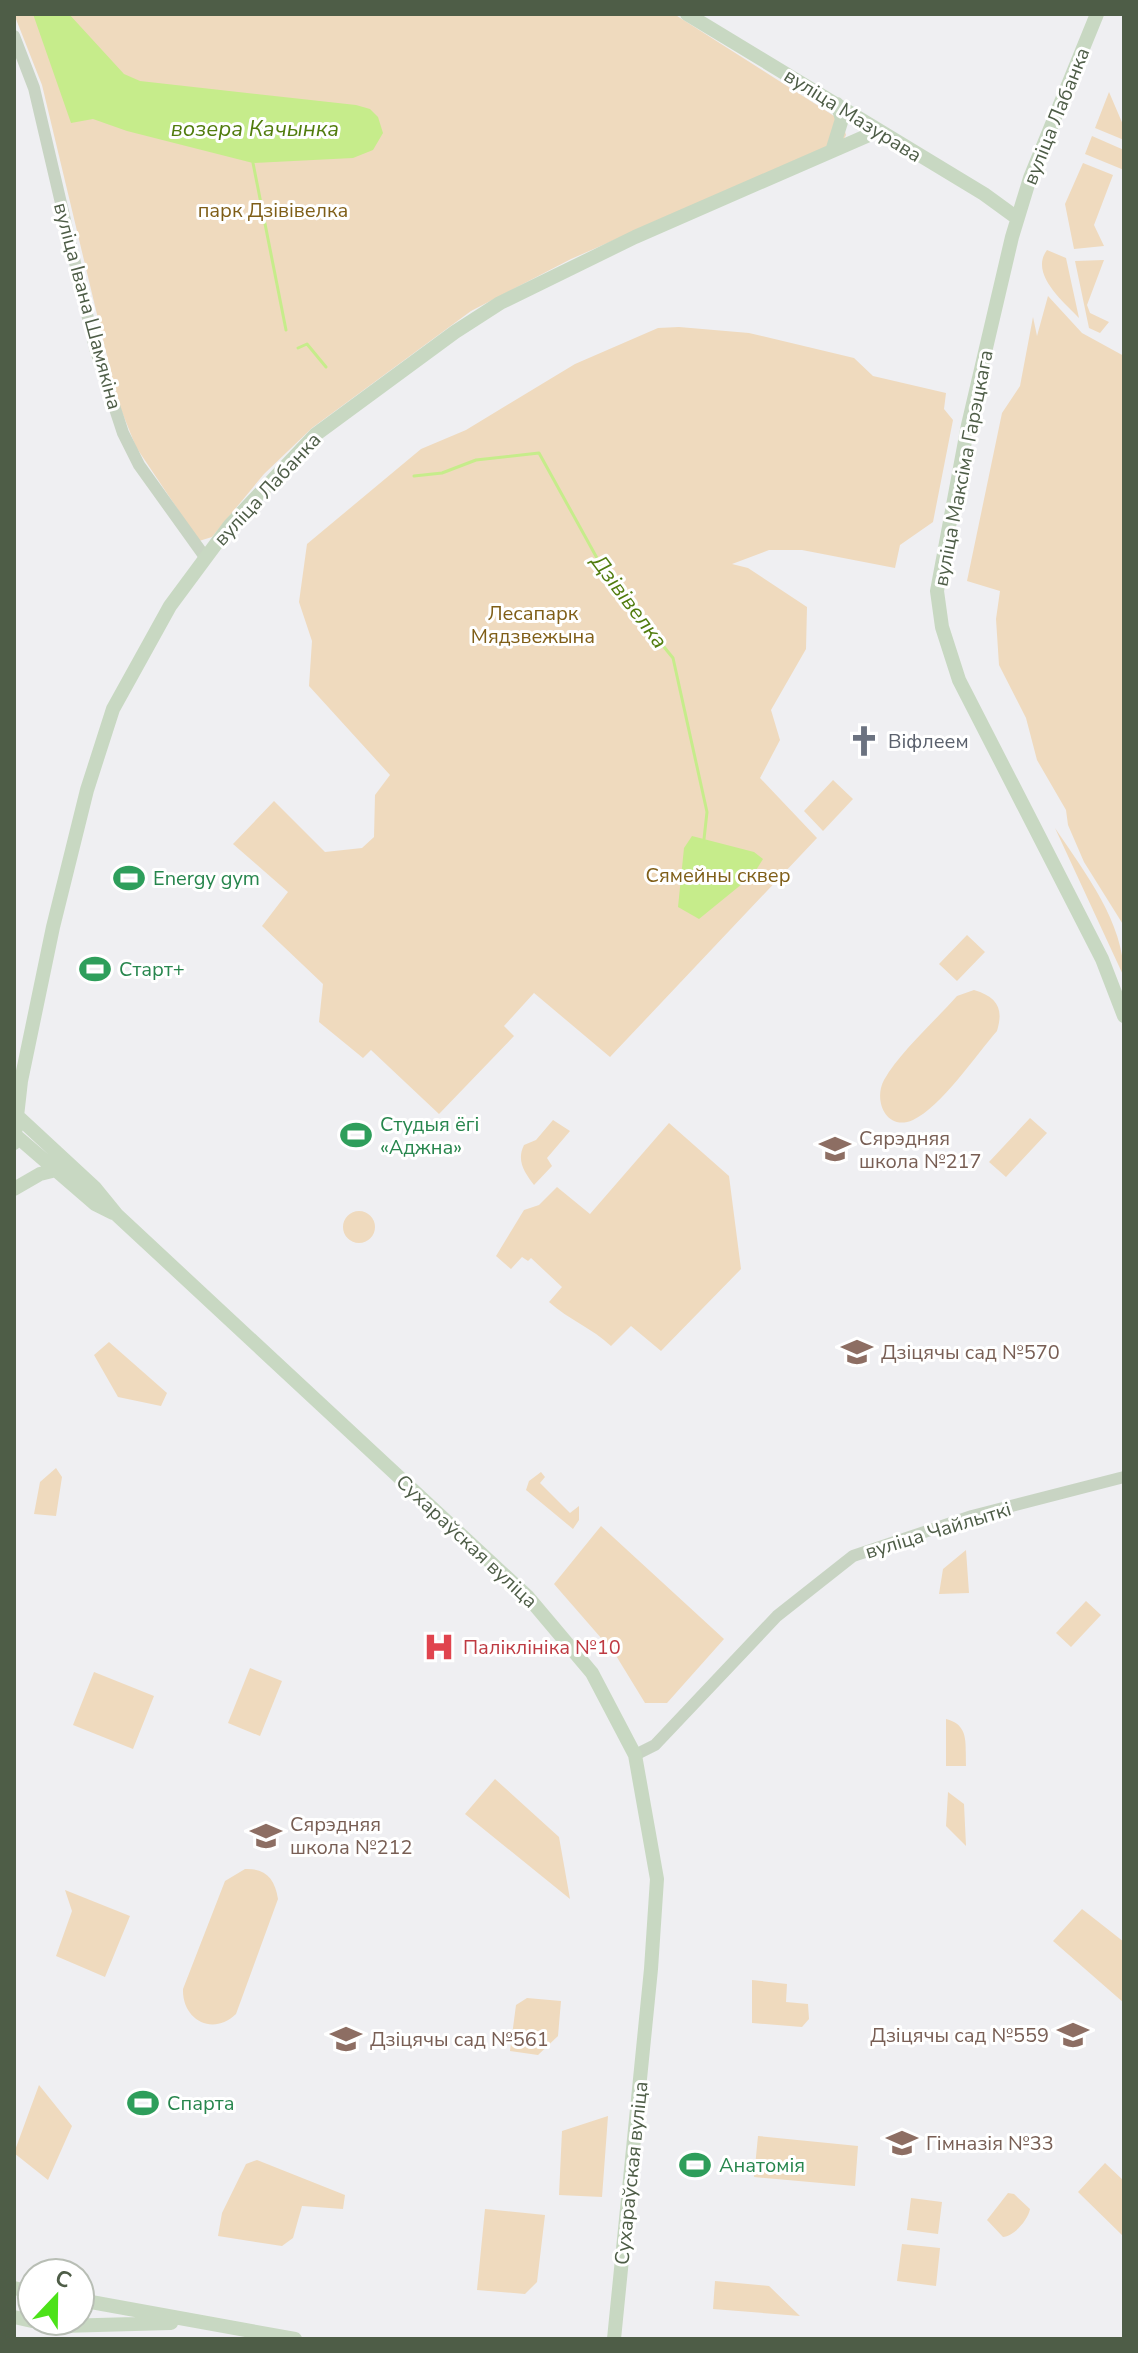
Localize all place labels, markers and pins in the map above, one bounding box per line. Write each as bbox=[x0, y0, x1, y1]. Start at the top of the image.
church icon: Віфлеем bbox=[847, 724, 881, 758]
place label: Віфлеем bbox=[888, 728, 969, 755]
sports icon: Energy gym bbox=[112, 861, 146, 895]
place label: Energy gym bbox=[153, 865, 260, 892]
sports icon: Старт+ bbox=[78, 952, 112, 986]
place label: Старт+ bbox=[119, 956, 185, 983]
place label: Студыя ёгі «Аджна» bbox=[380, 1111, 479, 1161]
sports icon: Студыя ёгі «Аджна» bbox=[339, 1118, 373, 1152]
place label: Сярэдняя школа №217 bbox=[859, 1125, 982, 1175]
school or university icon: Сярэдняя школа №217 bbox=[818, 1132, 852, 1166]
school or university icon: Дзіцячы сад №570 bbox=[840, 1335, 874, 1369]
place label: Дзіцячы сад №570 bbox=[881, 1339, 1060, 1366]
hospital icon: Паліклініка №10 bbox=[422, 1630, 456, 1664]
place label: Паліклініка №10 bbox=[463, 1634, 621, 1661]
place label: Сярэдняя школа №212 bbox=[290, 1811, 413, 1861]
school or university icon: Сярэдняя школа №212 bbox=[249, 1819, 283, 1853]
school or university icon: Дзіцячы сад №559 bbox=[1056, 2018, 1090, 2052]
school or university icon: Дзіцячы сад №561 bbox=[329, 2022, 363, 2056]
place label: Дзіцячы сад №559 bbox=[870, 2022, 1049, 2049]
place label: Дзіцячы сад №561 bbox=[370, 2026, 549, 2053]
sports icon: Спарта bbox=[126, 2086, 160, 2120]
place label: Спарта bbox=[167, 2090, 234, 2117]
school or university icon: Гімназія №33 bbox=[885, 2126, 919, 2160]
place label: Гімназія №33 bbox=[926, 2130, 1054, 2157]
sports icon: Анатомія bbox=[678, 2148, 712, 2182]
place label: Анатомія bbox=[719, 2152, 805, 2179]

